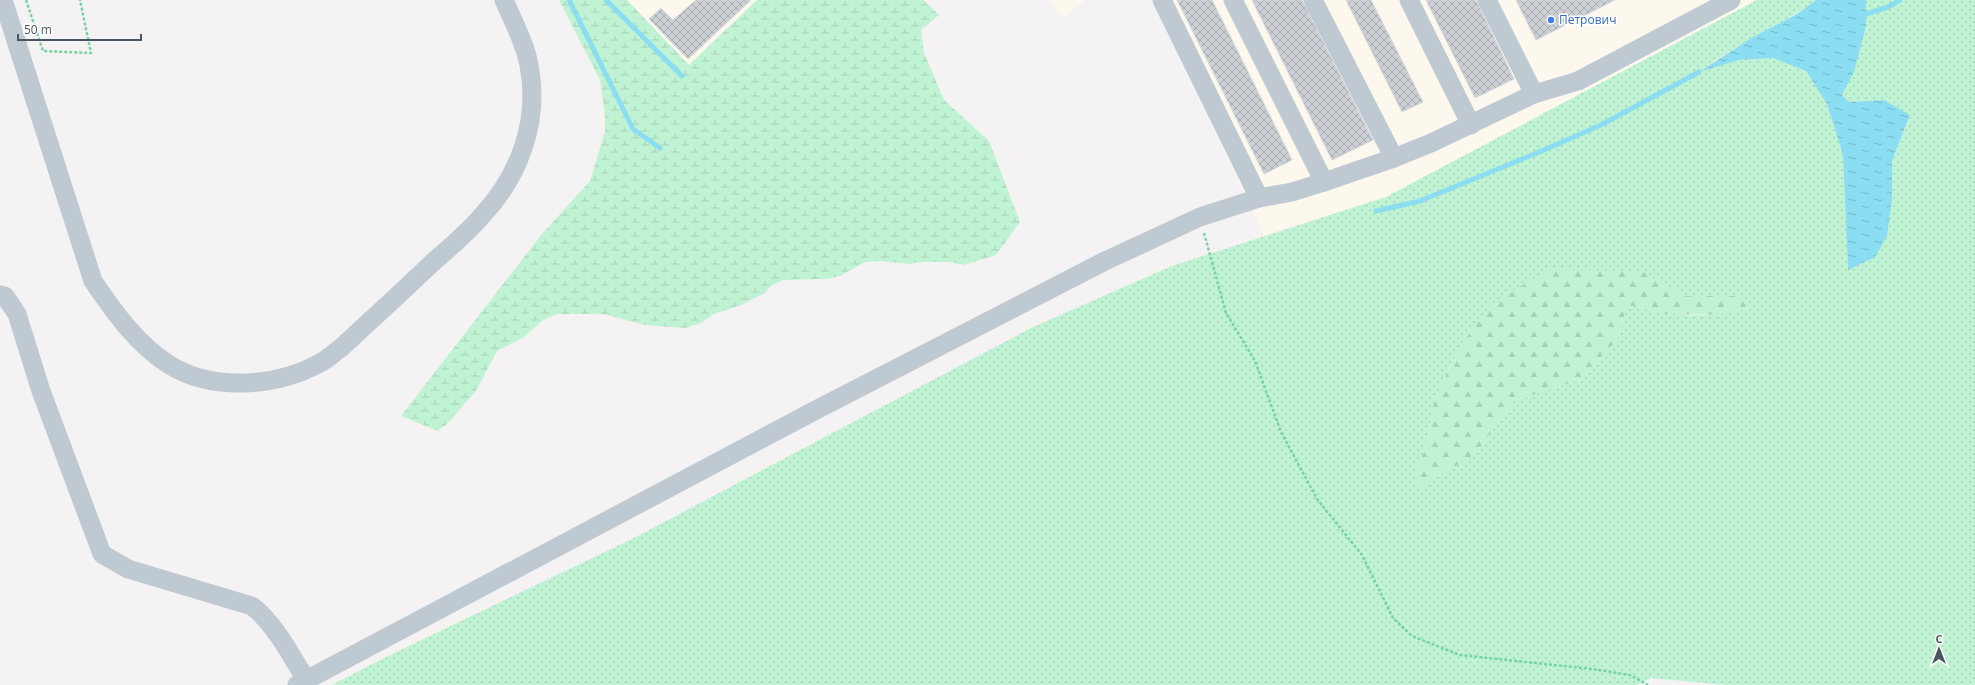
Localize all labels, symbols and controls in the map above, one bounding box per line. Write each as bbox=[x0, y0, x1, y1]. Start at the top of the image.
place label: Петрович bbox=[1559, 11, 1617, 28]
marker: Петрович bbox=[1546, 15, 1556, 25]
scale bar bbox=[18, 16, 141, 42]
text: 50 m bbox=[24, 21, 52, 38]
north arrow bbox=[1919, 629, 1959, 669]
text: С bbox=[1935, 631, 1943, 646]

